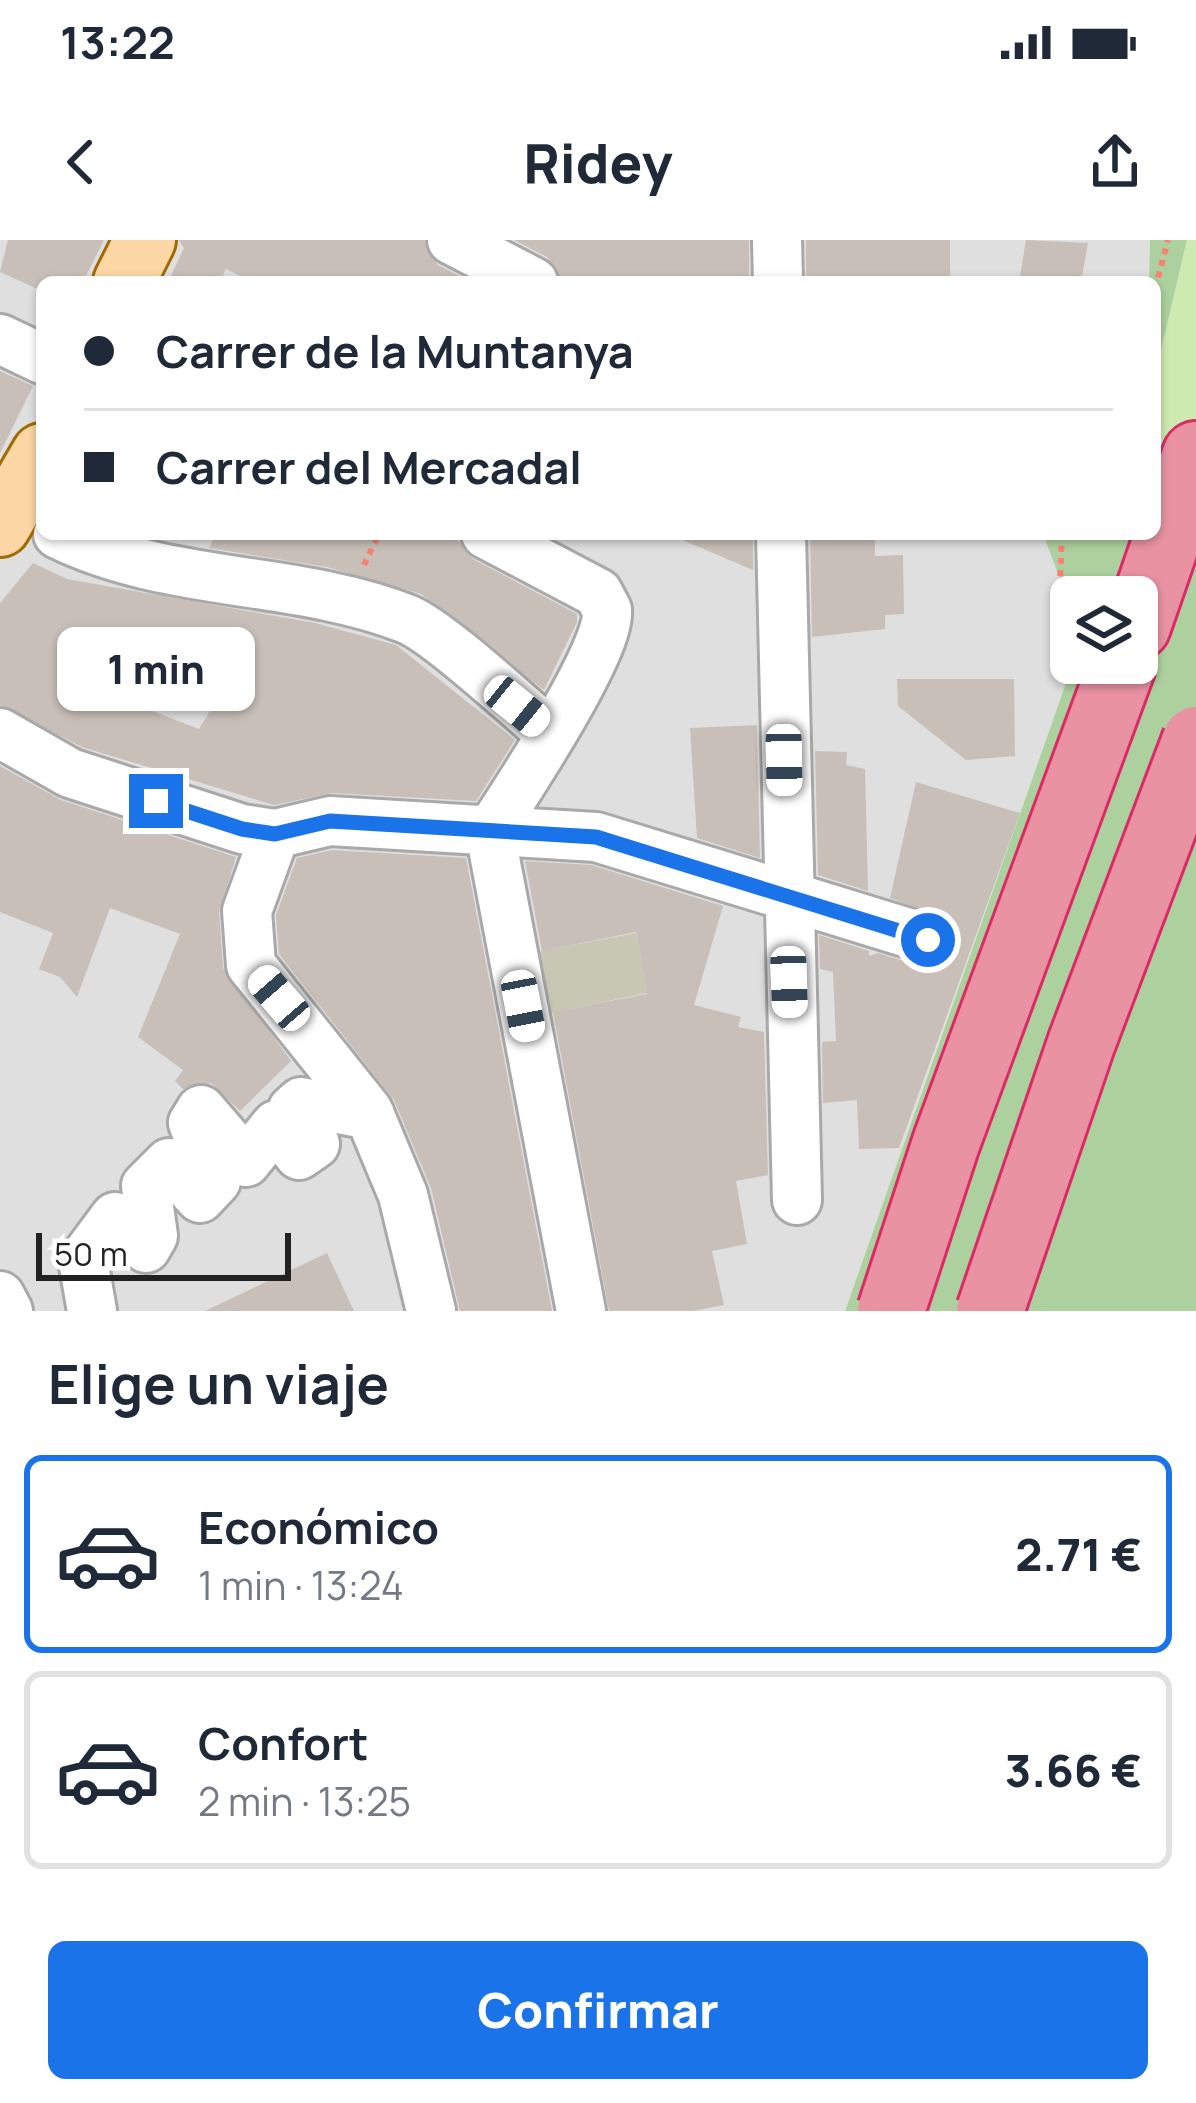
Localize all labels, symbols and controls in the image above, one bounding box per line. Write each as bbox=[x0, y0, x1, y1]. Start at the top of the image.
text: 13:22 bbox=[60, 11, 175, 73]
text: Ridey bbox=[524, 125, 673, 199]
icon: back bbox=[48, 129, 114, 195]
icon: share bbox=[1082, 129, 1148, 195]
text: Carrer de la Muntanya bbox=[156, 320, 634, 382]
text: Carrer del Mercadal bbox=[156, 436, 582, 498]
map controls bbox=[1050, 576, 1158, 684]
button: layers bbox=[1050, 576, 1158, 684]
callout: 1 min bbox=[57, 627, 255, 711]
text: 1 min bbox=[107, 642, 205, 696]
car bbox=[478, 669, 556, 743]
car bbox=[765, 724, 803, 796]
route end bbox=[129, 774, 183, 828]
route start bbox=[901, 913, 955, 967]
car bbox=[770, 945, 808, 1019]
car bbox=[242, 959, 316, 1037]
car bbox=[498, 967, 548, 1045]
scale bar bbox=[36, 1227, 291, 1280]
text: 50 m bbox=[54, 1231, 128, 1276]
text: Elige un viaje bbox=[48, 1346, 389, 1420]
text: Económico bbox=[198, 1496, 439, 1558]
icon: car bbox=[54, 1500, 162, 1608]
text: 2.71 € bbox=[1015, 1523, 1142, 1585]
text: 1 min · 13:24 bbox=[198, 1558, 404, 1612]
text: Confort bbox=[198, 1712, 369, 1774]
icon: car bbox=[54, 1716, 162, 1824]
text: 3.66 € bbox=[1005, 1739, 1142, 1801]
text: 2 min · 13:25 bbox=[198, 1774, 411, 1828]
button: Confirmar bbox=[48, 1941, 1148, 2079]

